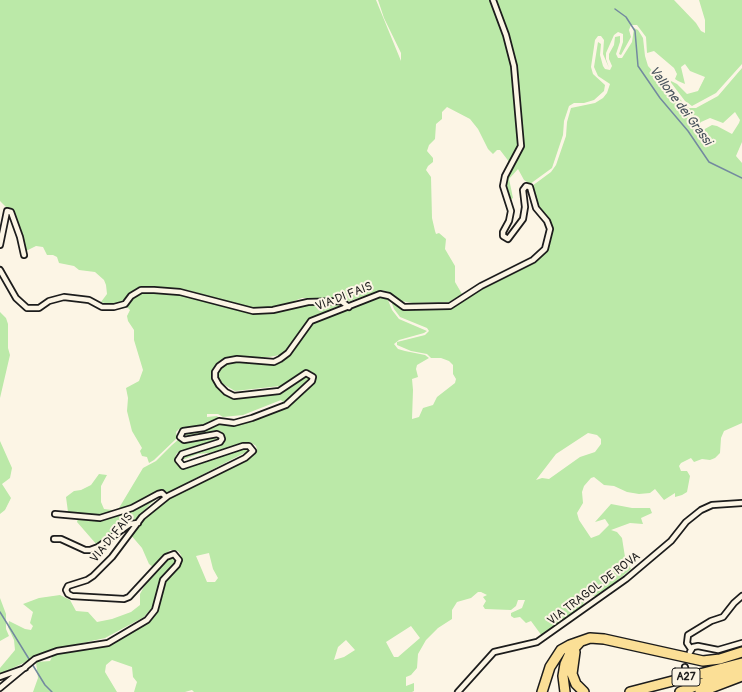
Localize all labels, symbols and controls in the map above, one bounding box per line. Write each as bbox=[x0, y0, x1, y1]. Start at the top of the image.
water label: Vallone dei Grassi bbox=[645, 63, 715, 149]
street label: VIA DI FAIS bbox=[313, 280, 375, 314]
street label: VIA DI FAIS bbox=[88, 510, 136, 566]
street label: VIA TRAGOL DE ROVA bbox=[545, 549, 643, 629]
road number: A27 bbox=[672, 668, 700, 686]

